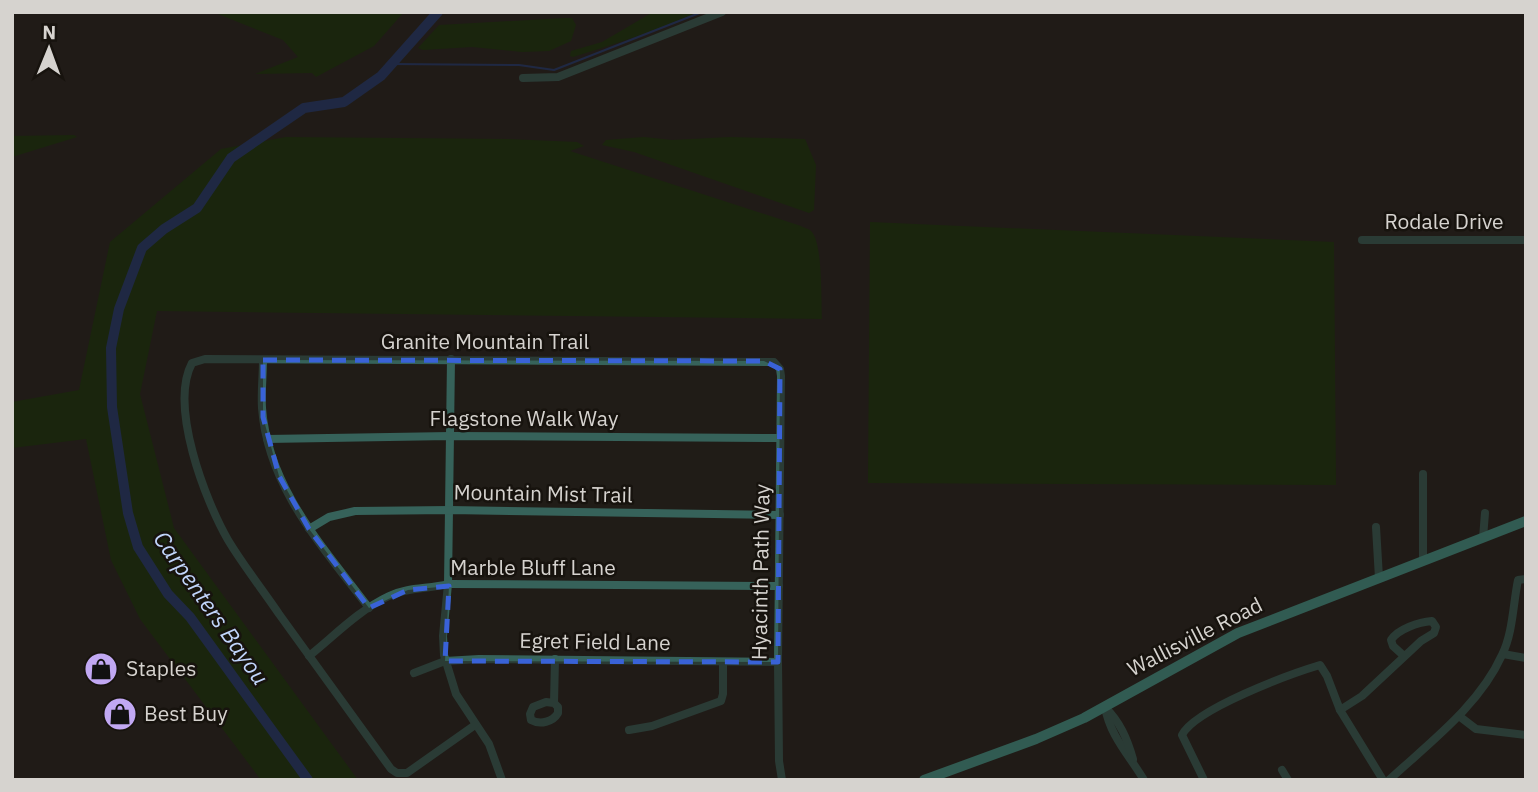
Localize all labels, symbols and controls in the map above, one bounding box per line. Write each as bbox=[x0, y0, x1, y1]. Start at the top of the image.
north arrow bbox=[14, 14, 84, 84]
text: N bbox=[42, 20, 56, 44]
street label: Rodale Drive bbox=[1384, 207, 1504, 235]
street label: Granite Mountain Trail bbox=[381, 327, 590, 355]
street label: Flagstone Walk Way bbox=[430, 404, 619, 432]
street label: Mountain Mist Trail bbox=[453, 477, 633, 509]
street label: Hyacinth Path Way bbox=[744, 483, 776, 660]
water label: Carpenters Bayou bbox=[148, 525, 276, 690]
street label: Marble Bluff Lane bbox=[450, 553, 616, 581]
street label: Wallisville Road bbox=[1122, 590, 1267, 682]
street label: Egret Field Lane bbox=[519, 626, 671, 656]
shop icon: Staples bbox=[82, 650, 120, 688]
place label: Staples bbox=[126, 654, 196, 682]
shop icon: Best Buy bbox=[101, 695, 139, 733]
place label: Best Buy bbox=[144, 699, 228, 727]

